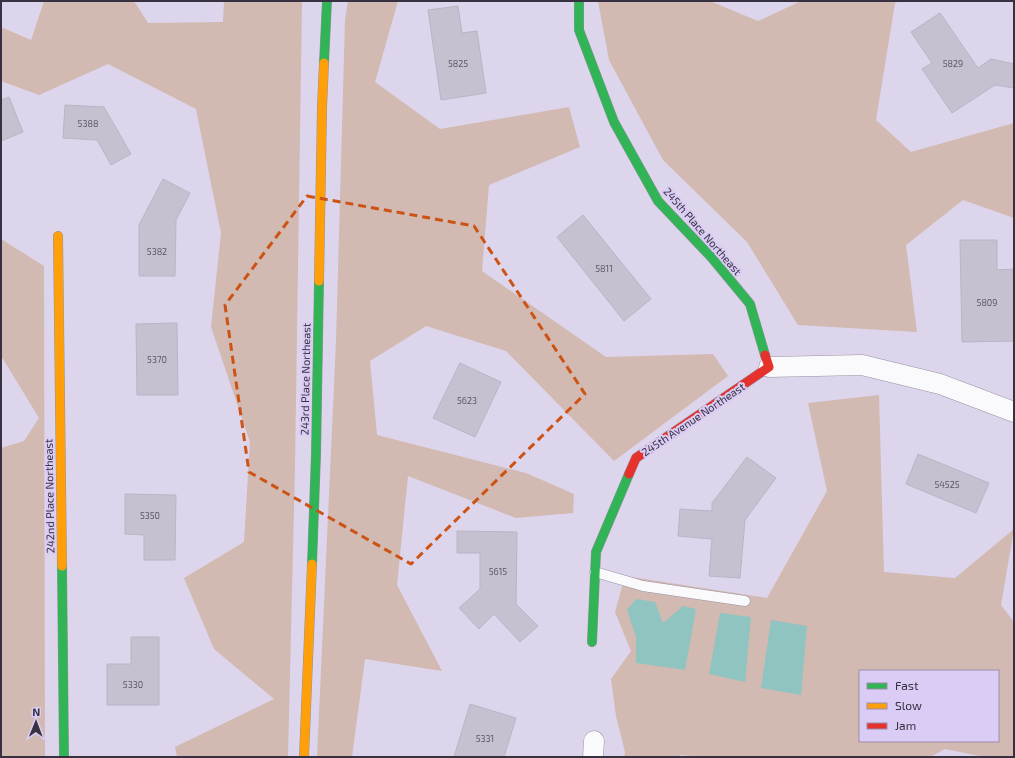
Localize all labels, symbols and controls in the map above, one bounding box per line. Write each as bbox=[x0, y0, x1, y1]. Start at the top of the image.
house number: 5825 bbox=[448, 58, 468, 69]
house number: 5829 bbox=[943, 58, 963, 69]
house number: 5388 bbox=[78, 118, 98, 129]
street label: 245th Place Northeast bbox=[661, 184, 745, 278]
house number: 5382 bbox=[147, 246, 167, 257]
house number: 5811 bbox=[595, 263, 613, 274]
house number: 5809 bbox=[977, 297, 997, 308]
street label: 243rd Place Northeast bbox=[298, 323, 312, 435]
house number: 5370 bbox=[147, 354, 167, 365]
street label: 245th Avenue Northeast bbox=[639, 380, 747, 458]
house number: 5623 bbox=[457, 395, 477, 406]
street label: 242nd Place Northeast bbox=[42, 439, 56, 553]
house number: 54525 bbox=[934, 479, 960, 490]
house number: 5350 bbox=[140, 510, 160, 521]
house number: 5615 bbox=[489, 566, 507, 577]
legend bbox=[859, 670, 999, 742]
text: Fast bbox=[895, 678, 919, 692]
house number: 5330 bbox=[123, 679, 143, 690]
text: Slow bbox=[895, 698, 922, 712]
north arrow bbox=[16, 702, 56, 742]
text: N bbox=[32, 705, 40, 718]
text: Jam bbox=[895, 718, 916, 732]
house number: 5331 bbox=[476, 733, 494, 744]

